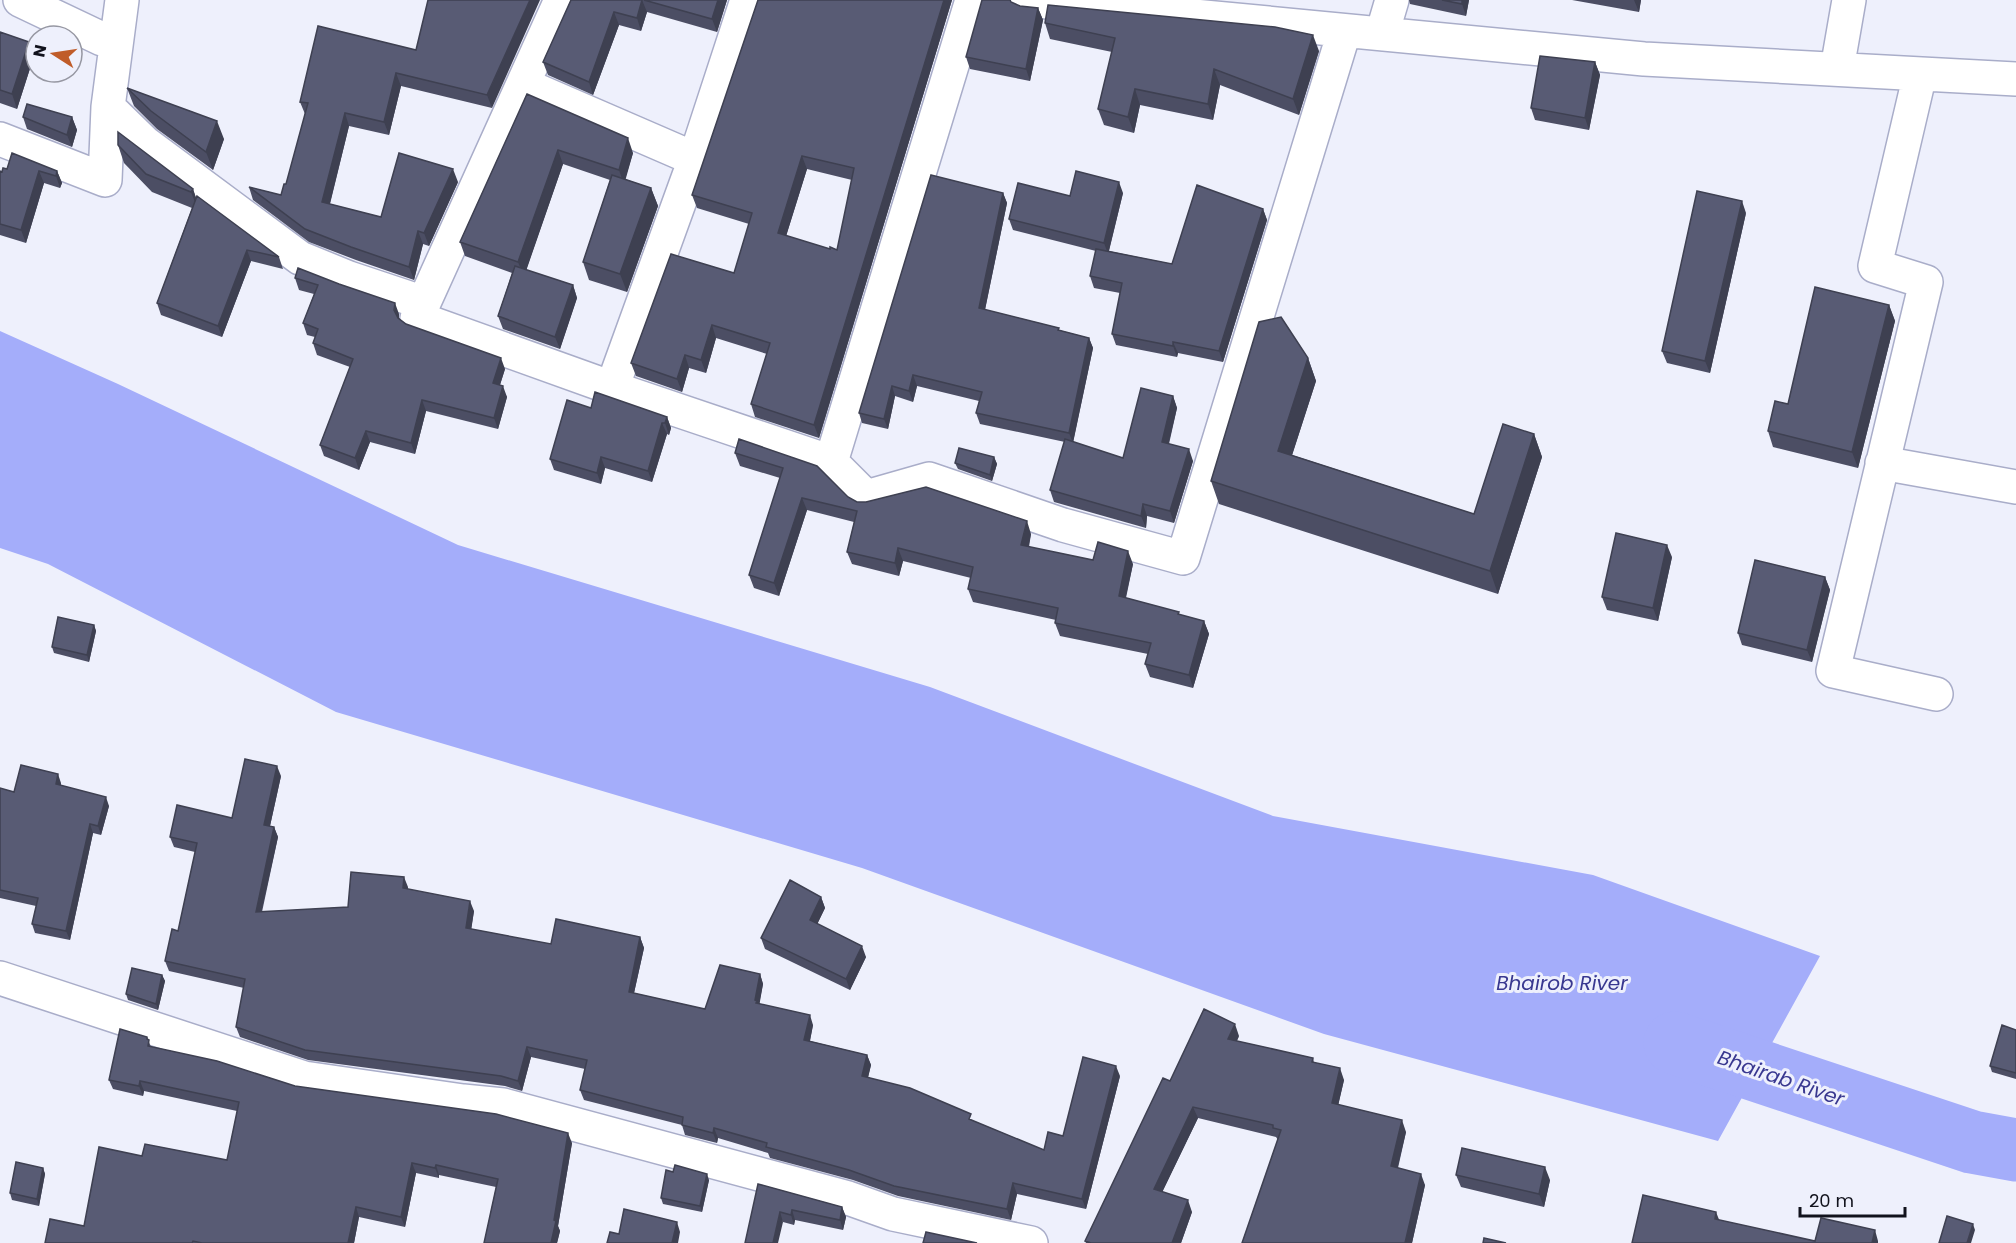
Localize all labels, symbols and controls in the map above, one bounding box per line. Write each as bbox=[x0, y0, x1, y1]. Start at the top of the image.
north arrow bbox=[24, 24, 84, 84]
text: N bbox=[27, 43, 52, 59]
water label: Bhairob River bbox=[1496, 969, 1628, 997]
water label: Bhairab River bbox=[1714, 1043, 1849, 1113]
scale bar bbox=[1800, 1180, 1905, 1218]
text: 20 m bbox=[1809, 1188, 1854, 1213]

